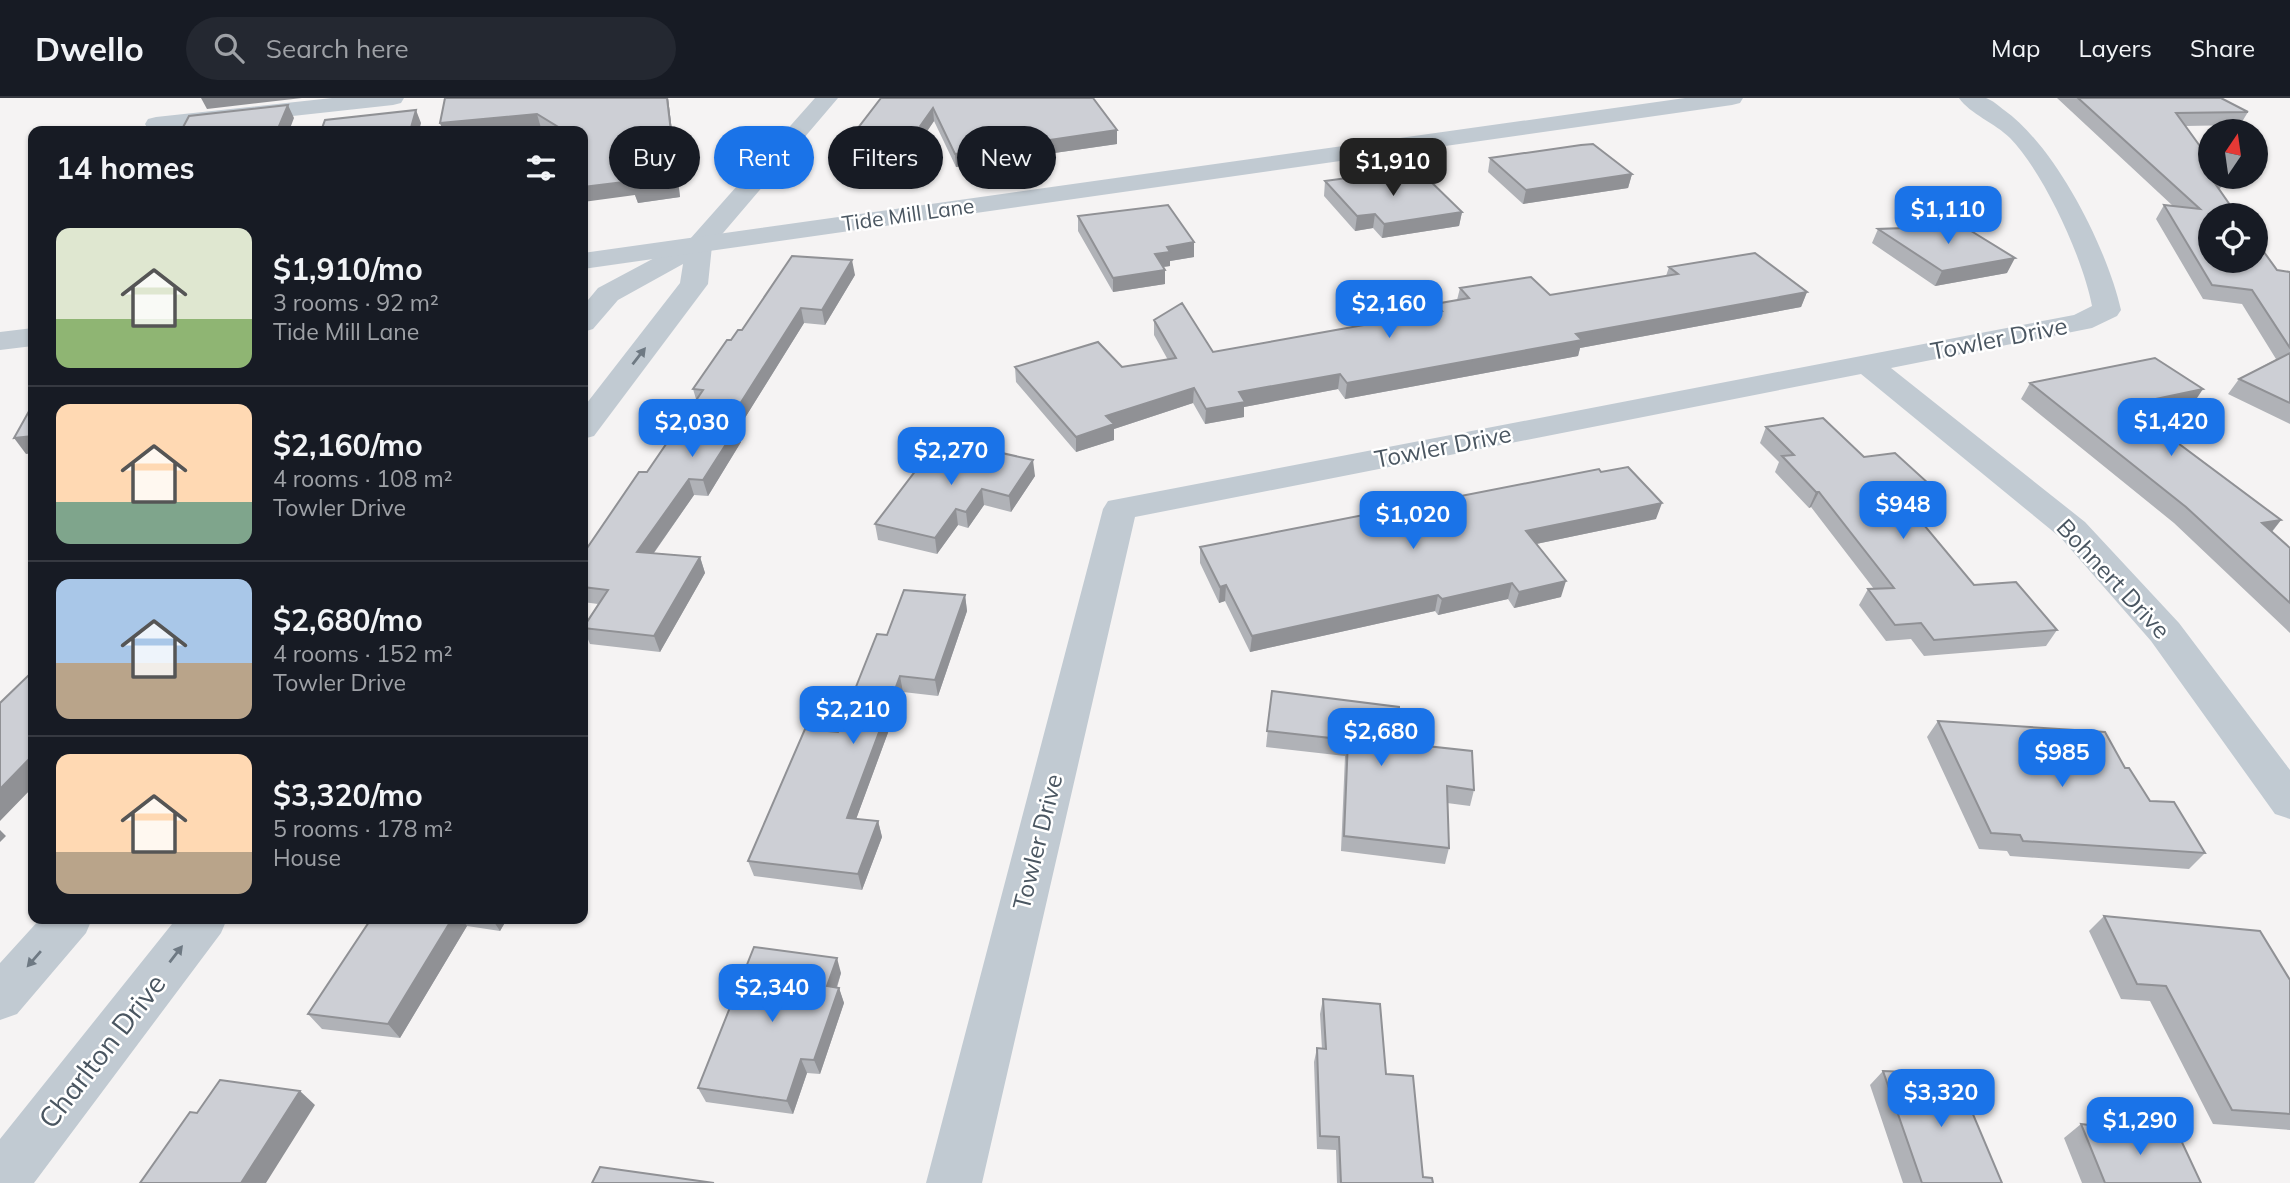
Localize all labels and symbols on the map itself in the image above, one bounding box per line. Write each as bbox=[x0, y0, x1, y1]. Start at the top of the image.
north arrow bbox=[2198, 119, 2268, 189]
pin: $1,910 bbox=[1336, 139, 1450, 198]
pin: $1,110 bbox=[1891, 186, 2005, 246]
street label: Tide Mill Lane bbox=[840, 192, 976, 236]
pin: $2,160 bbox=[1332, 280, 1446, 340]
street label: Towler Drive bbox=[1928, 310, 2070, 366]
one-way arrow bbox=[632, 347, 647, 365]
pin: $1,420 bbox=[2114, 398, 2228, 458]
pin: $2,030 bbox=[635, 400, 749, 459]
street label: Towler Drive bbox=[1372, 418, 1514, 474]
pin: $2,270 bbox=[894, 428, 1008, 487]
pin: $948 bbox=[1862, 482, 1944, 541]
pin: $1,020 bbox=[1356, 491, 1470, 551]
street label: Bohnert Drive bbox=[2051, 512, 2177, 645]
pin: $2,210 bbox=[796, 686, 910, 746]
pin: $2,680 bbox=[1324, 708, 1438, 768]
pin: $985 bbox=[2021, 730, 2103, 789]
street label: Towler Drive bbox=[1006, 771, 1068, 913]
one-way arrow bbox=[169, 945, 183, 963]
one-way arrow bbox=[27, 950, 42, 967]
pin: $2,340 bbox=[715, 964, 829, 1024]
street label: Charlton Drive bbox=[30, 967, 173, 1135]
pin: $3,320 bbox=[1884, 1070, 1998, 1129]
pin: $1,290 bbox=[2083, 1098, 2197, 1157]

